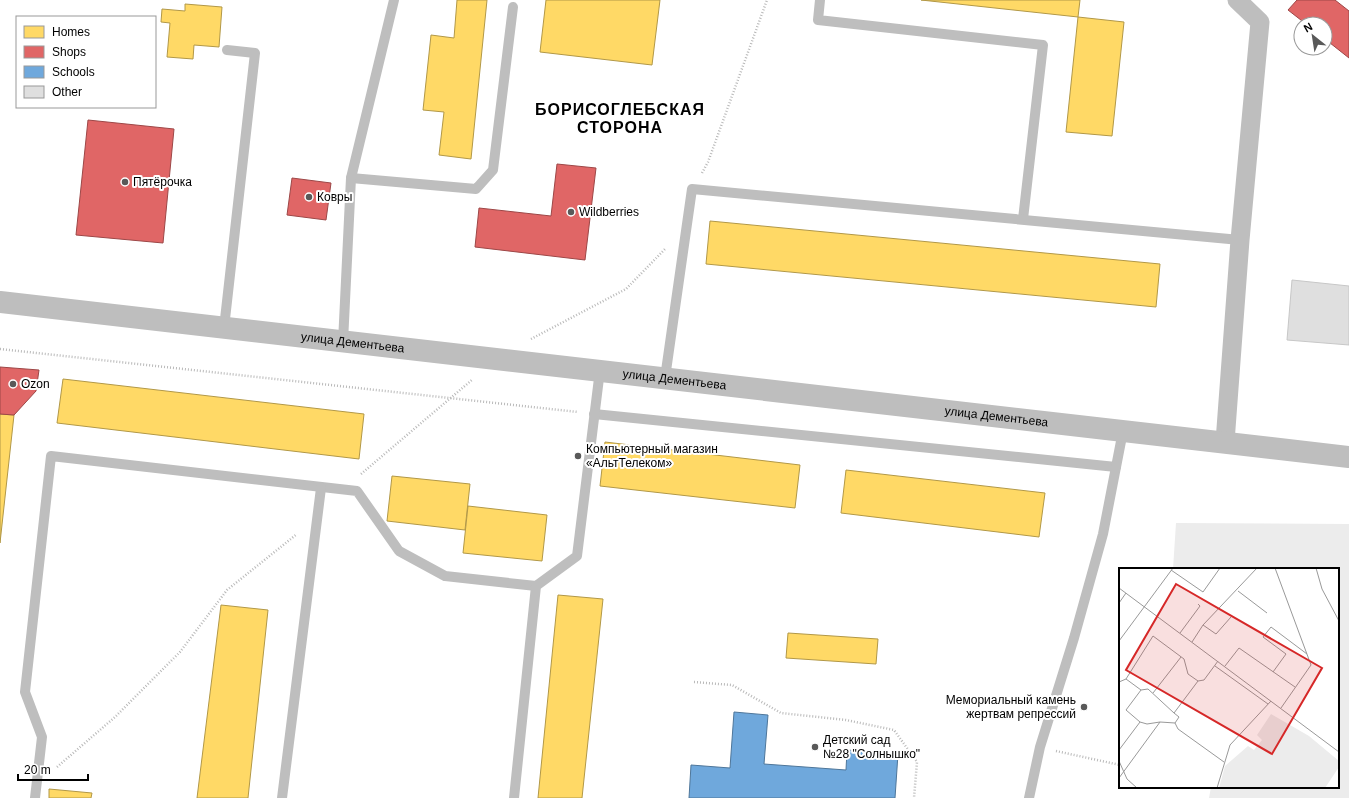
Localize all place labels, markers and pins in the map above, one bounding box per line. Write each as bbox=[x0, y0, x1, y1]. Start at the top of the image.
place label: Пятёрочка bbox=[133, 175, 192, 189]
marker: Пятёрочка bbox=[120, 177, 130, 187]
place label: Ковры bbox=[317, 190, 352, 204]
marker: Ковры bbox=[304, 192, 314, 202]
place label: Wildberries bbox=[579, 205, 639, 219]
marker: Wildberries bbox=[566, 207, 576, 217]
place label: Ozon bbox=[21, 377, 50, 391]
marker: Ozon bbox=[8, 379, 18, 389]
place label: Компьютерный магазин «АльтТелеком» bbox=[586, 442, 718, 470]
marker: Компьютерный магазин «АльтТелеком» bbox=[573, 451, 583, 461]
place label: Мемориальный камень жертвам репрессий bbox=[946, 693, 1076, 721]
marker: Мемориальный камень жертвам репрессий bbox=[1079, 702, 1089, 712]
place label: Детский сад №28 "Солнышко" bbox=[823, 733, 920, 761]
marker: Детский сад №28 "Солнышко" bbox=[810, 742, 820, 752]

